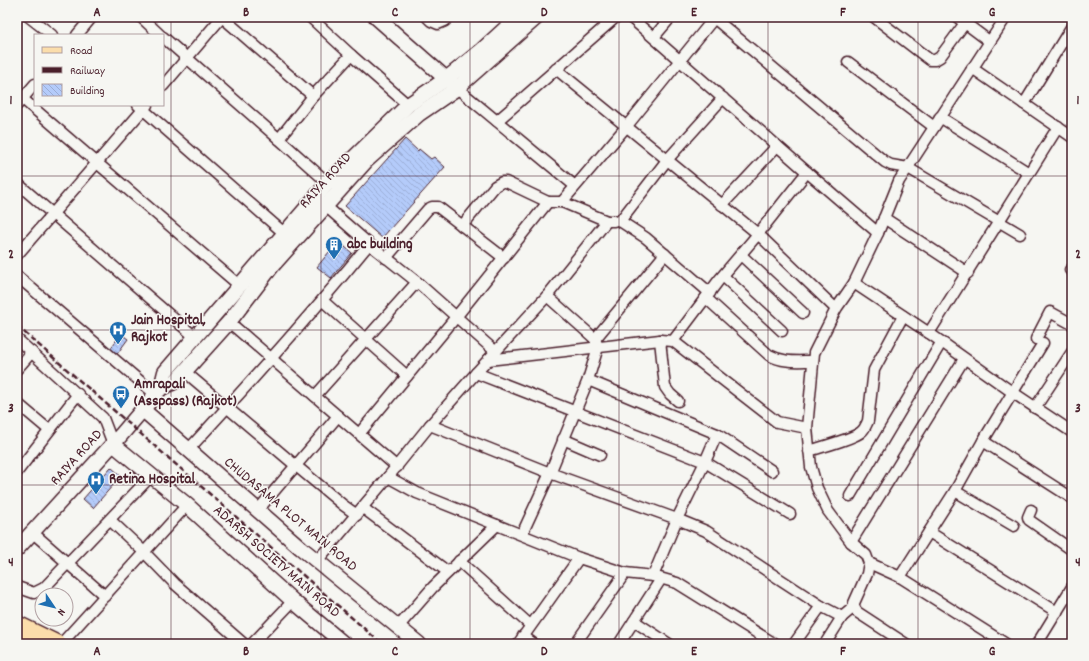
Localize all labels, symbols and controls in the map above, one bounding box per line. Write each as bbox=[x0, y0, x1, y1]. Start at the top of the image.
text: A bbox=[93, 4, 101, 23]
text: B bbox=[243, 4, 249, 23]
text: C bbox=[392, 4, 399, 23]
text: D bbox=[541, 4, 548, 23]
text: E bbox=[691, 4, 698, 23]
text: F bbox=[840, 4, 846, 23]
text: G bbox=[989, 4, 996, 23]
legend bbox=[34, 34, 164, 106]
text: Road bbox=[70, 43, 92, 60]
text: Railway bbox=[70, 63, 106, 80]
text: Building bbox=[70, 83, 105, 100]
text: 1 bbox=[10, 92, 13, 111]
text: 1 bbox=[1077, 92, 1080, 111]
street label: RAIYA ROAD bbox=[295, 148, 357, 214]
place label: abc building bbox=[347, 234, 413, 256]
building icon: abc building bbox=[324, 235, 344, 260]
text: 2 bbox=[8, 246, 14, 265]
text: 2 bbox=[1075, 246, 1081, 265]
place label: Jain Hospital, Rajkot bbox=[131, 310, 206, 349]
hospital icon: Jain Hospital, Rajkot bbox=[108, 320, 128, 345]
place label: Amrapali (Asspass) (Rajkot) bbox=[134, 374, 237, 413]
bus stop icon: Amrapali (Asspass) (Rajkot) bbox=[111, 384, 131, 409]
text: 3 bbox=[8, 400, 14, 419]
text: 3 bbox=[1075, 400, 1081, 419]
street label: RAIYA ROAD bbox=[46, 425, 108, 491]
street label: CHUDASAMA PLOT MAIN ROAD bbox=[218, 452, 362, 578]
place label: Retina Hospital bbox=[109, 469, 195, 491]
hospital icon: Retina Hospital bbox=[86, 470, 106, 495]
street label: ADARSH SOCIETY MAIN ROAD bbox=[207, 500, 345, 624]
text: 4 bbox=[8, 554, 14, 573]
text: 4 bbox=[1075, 554, 1081, 573]
north arrow bbox=[34, 587, 74, 627]
text: N bbox=[52, 605, 69, 619]
text: A bbox=[93, 643, 101, 661]
text: B bbox=[243, 643, 249, 661]
text: C bbox=[392, 643, 399, 661]
text: D bbox=[541, 643, 548, 661]
text: E bbox=[691, 643, 698, 661]
text: F bbox=[840, 643, 846, 661]
text: G bbox=[989, 643, 996, 661]

